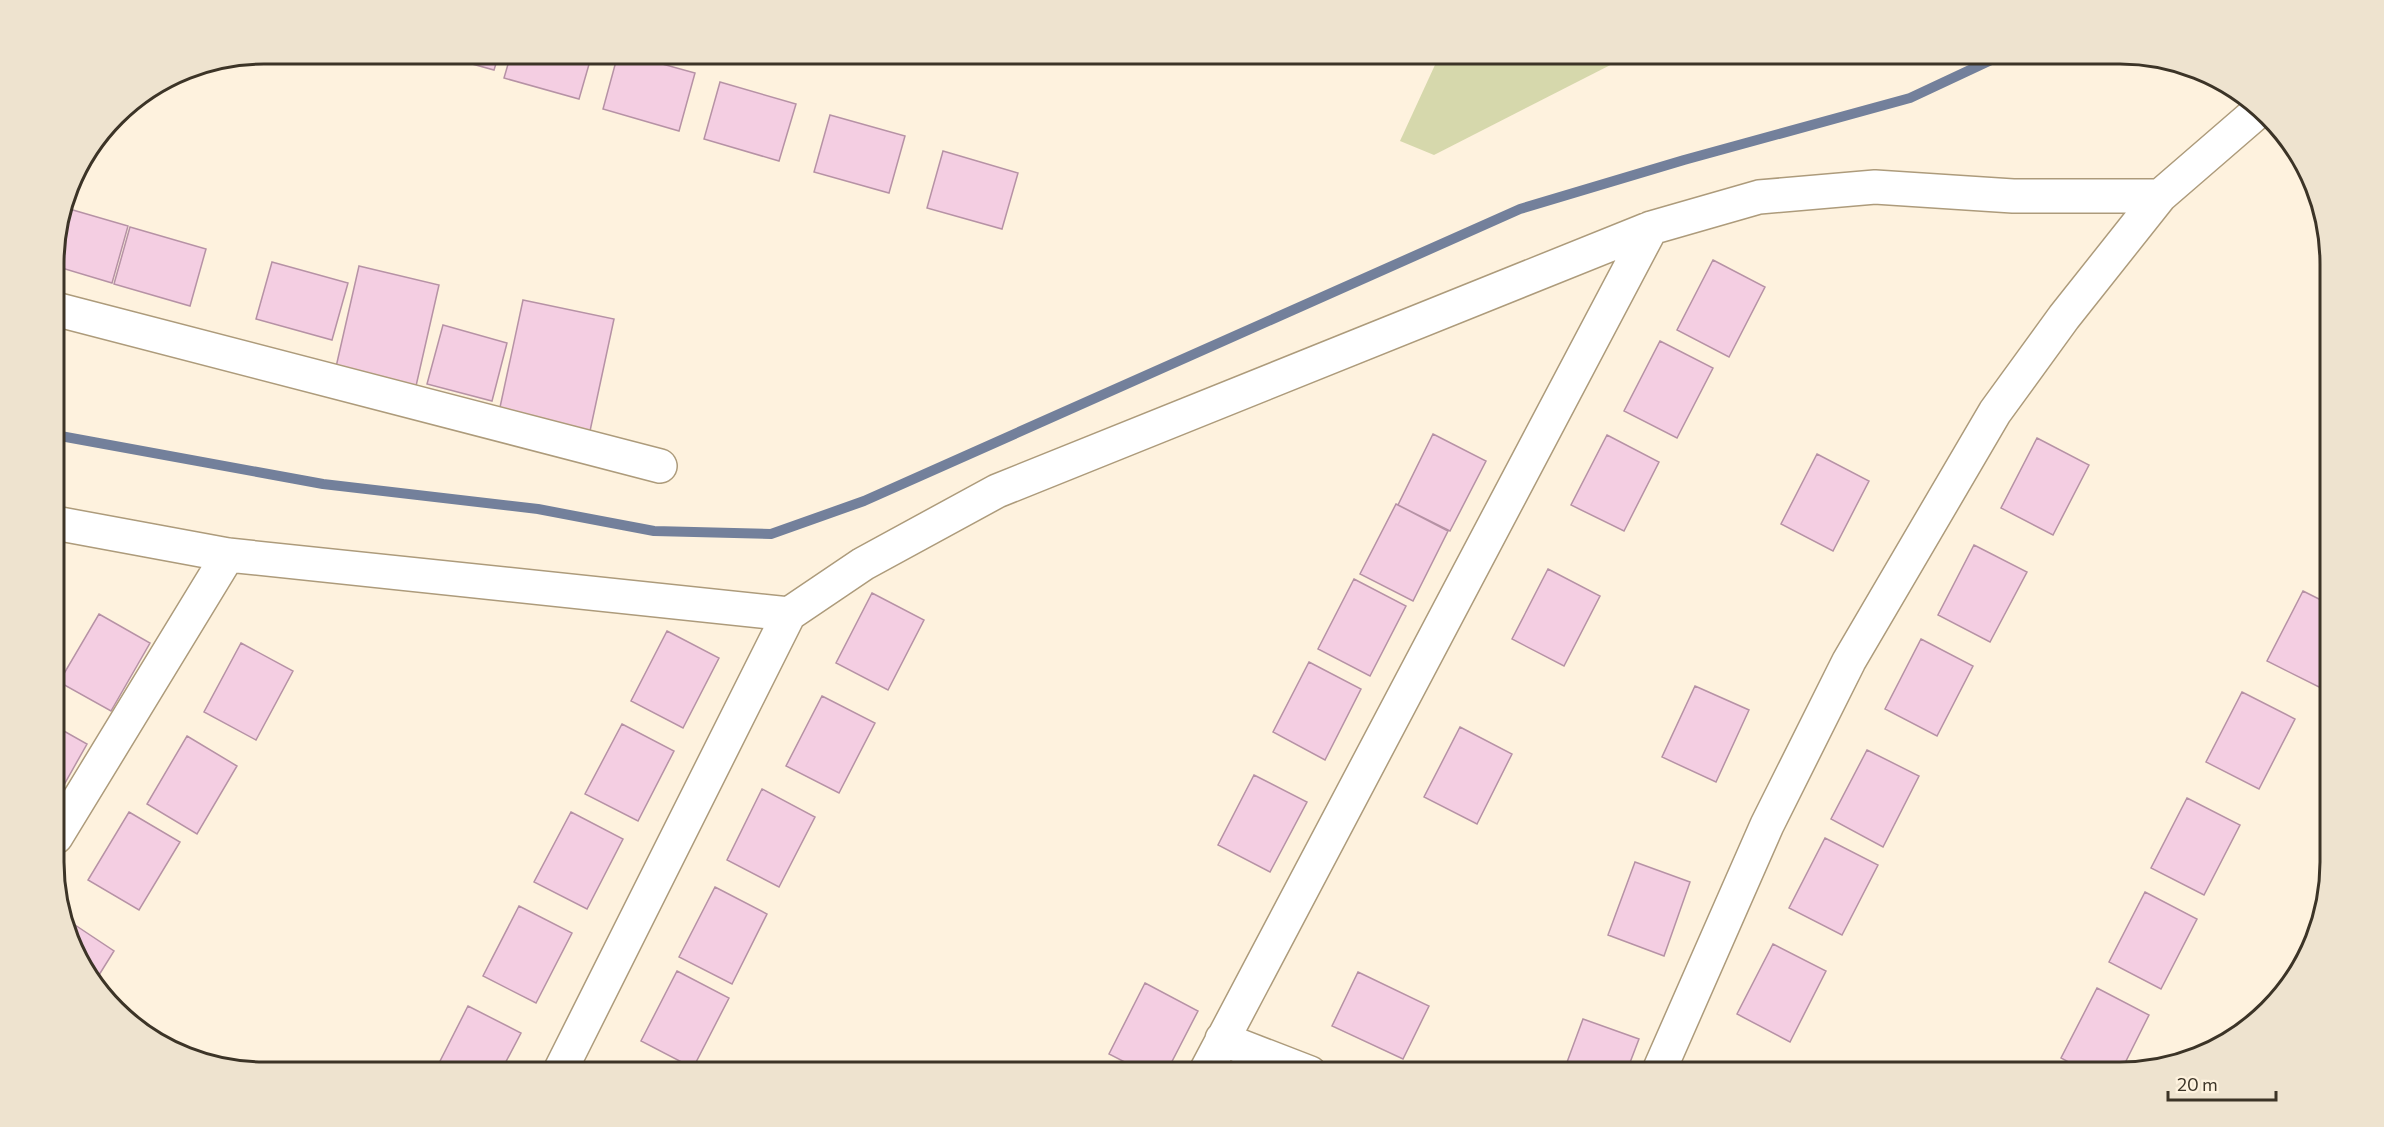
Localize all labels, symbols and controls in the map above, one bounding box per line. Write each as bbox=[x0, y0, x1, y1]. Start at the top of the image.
scale bar bbox=[2168, 1064, 2276, 1102]
text: 20 m bbox=[2177, 1073, 2218, 1095]

